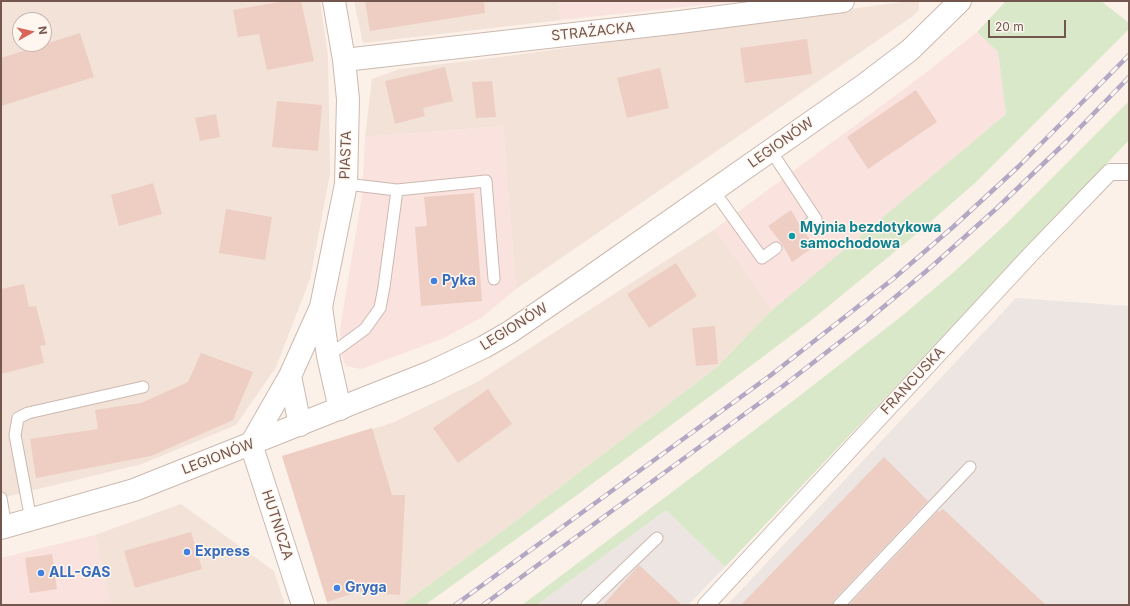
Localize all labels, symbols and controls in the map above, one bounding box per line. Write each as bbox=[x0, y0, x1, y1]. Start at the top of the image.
north arrow bbox=[12, 12, 52, 52]
scale bar bbox=[990, 12, 1068, 38]
street label: STRAŻACKA bbox=[550, 19, 636, 45]
text: 20 m bbox=[995, 19, 1024, 34]
text: N bbox=[35, 25, 50, 36]
street label: LEGIONÓW bbox=[745, 114, 817, 172]
street label: PIASTA bbox=[337, 130, 355, 180]
place label: Myjnia bezdotykowa samochodowa bbox=[800, 220, 941, 252]
marker: Myjnia bezdotykowa samochodowa bbox=[787, 231, 797, 241]
place label: Pyka bbox=[442, 273, 476, 289]
marker: Pyka bbox=[429, 276, 439, 286]
street label: LEGIONÓW bbox=[477, 300, 551, 354]
street label: FRANCUSKA bbox=[877, 344, 949, 418]
street label: LEGIONÓW bbox=[179, 435, 257, 479]
street label: HUTNICZA bbox=[258, 488, 296, 562]
place label: Express bbox=[195, 544, 250, 560]
marker: Express bbox=[182, 547, 192, 557]
place label: ALL-GAS bbox=[49, 565, 110, 581]
marker: ALL-GAS bbox=[36, 568, 46, 578]
place label: Gryga bbox=[345, 580, 387, 596]
marker: Gryga bbox=[332, 583, 342, 593]

